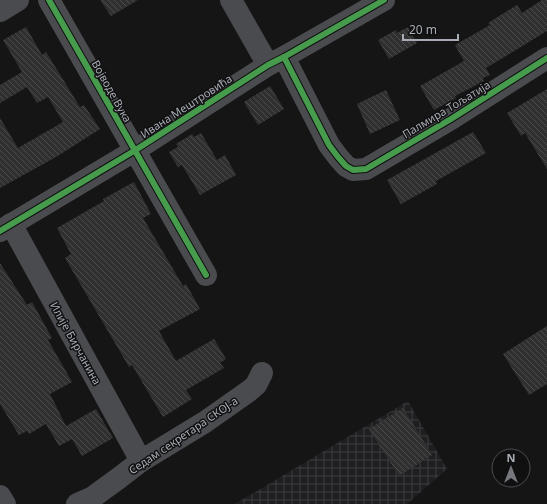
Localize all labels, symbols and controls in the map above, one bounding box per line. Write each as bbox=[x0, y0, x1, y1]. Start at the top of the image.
scale bar bbox=[403, 16, 458, 42]
text: 20 m bbox=[409, 21, 437, 38]
street label: Војводе Вука bbox=[89, 57, 135, 125]
street label: Ивана Мештровића bbox=[137, 71, 235, 141]
street label: Палмира Тољатија bbox=[399, 77, 493, 141]
street label: Илије Бирчанина bbox=[47, 299, 105, 387]
street label: Седам секретара СКОЈ-а bbox=[126, 393, 240, 477]
north arrow bbox=[491, 448, 531, 488]
text: N bbox=[507, 450, 515, 465]

